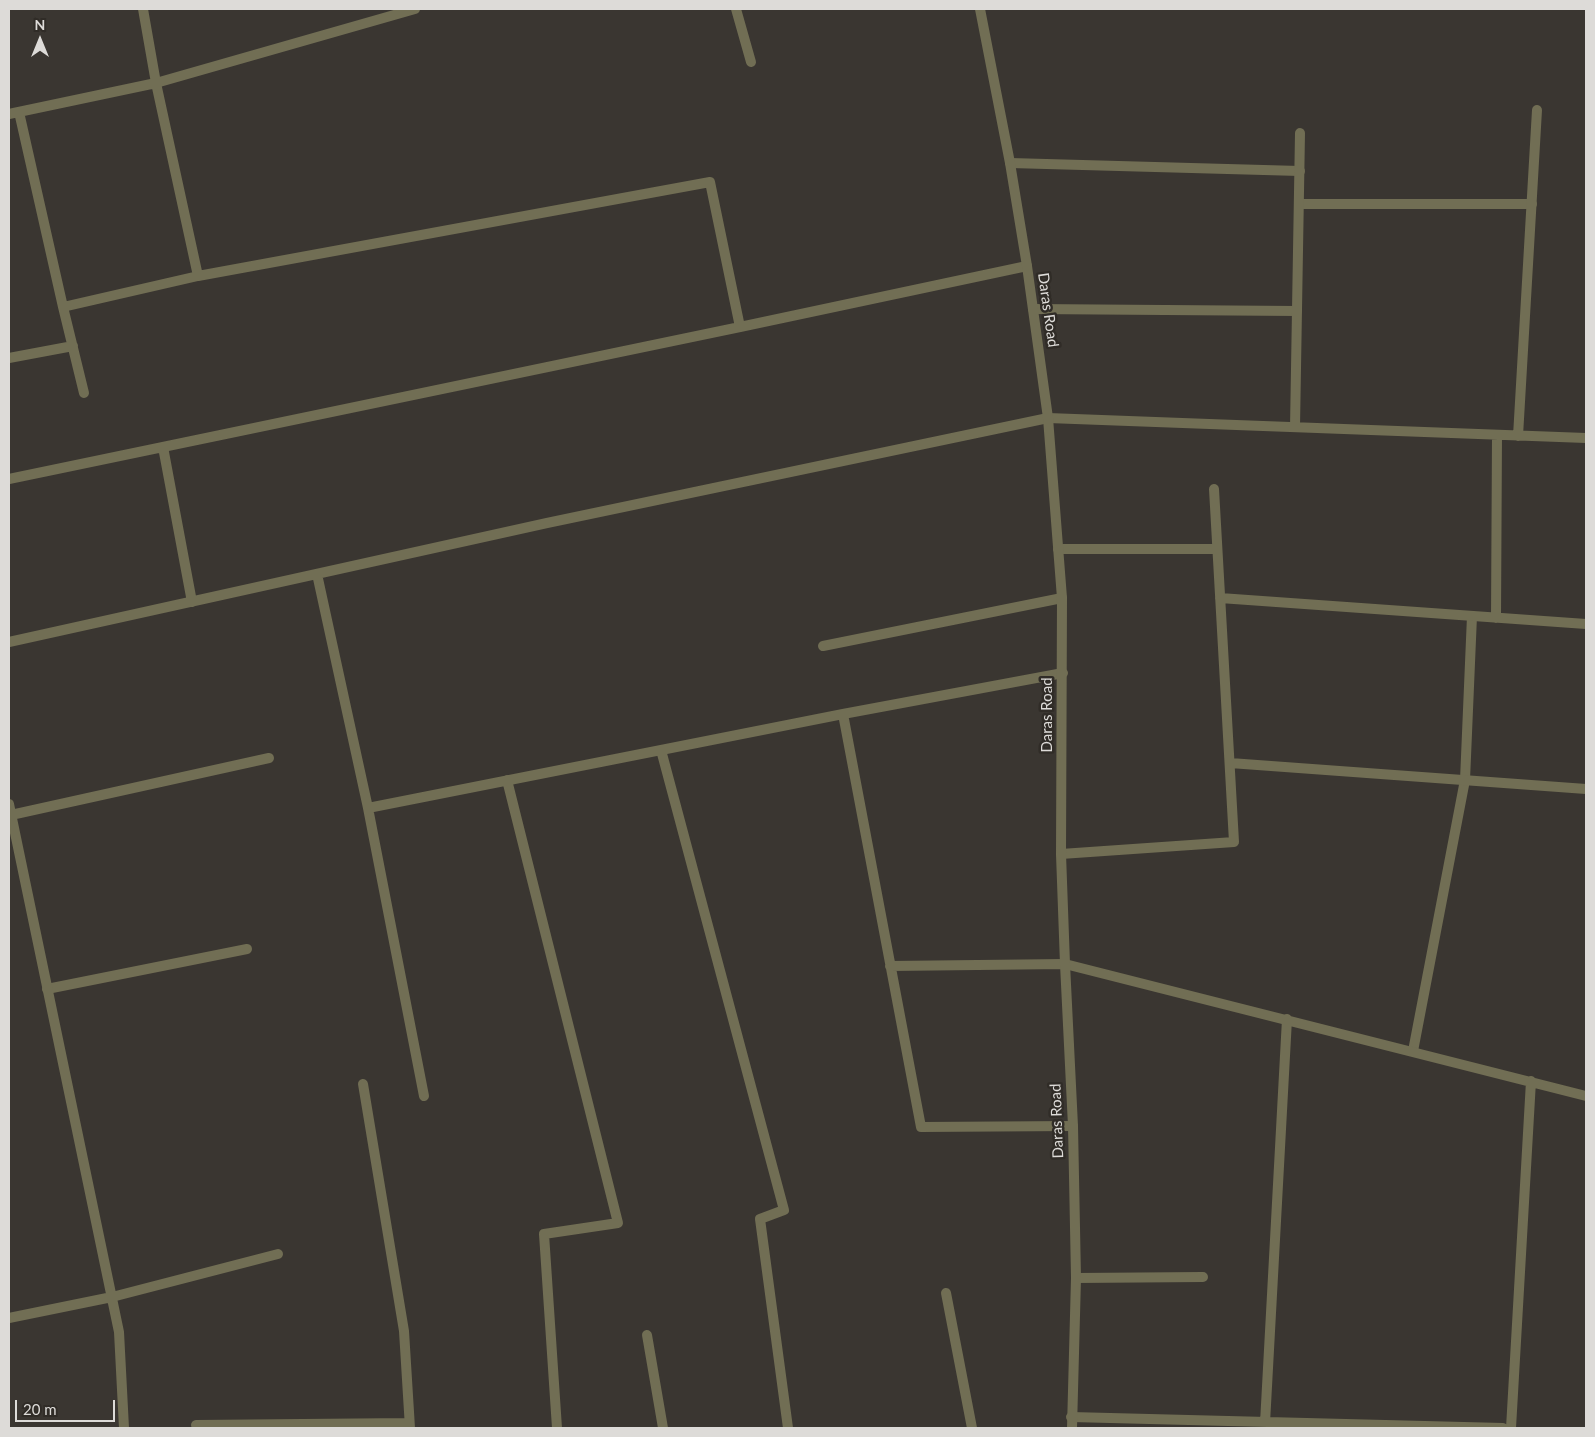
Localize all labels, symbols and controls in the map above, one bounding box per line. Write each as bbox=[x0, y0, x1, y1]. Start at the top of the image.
north arrow bbox=[15, 15, 65, 65]
text: N bbox=[35, 16, 45, 33]
street label: Daras Road bbox=[1034, 272, 1062, 348]
street label: Daras Road bbox=[1038, 677, 1056, 753]
street label: Daras Road bbox=[1047, 1083, 1067, 1159]
scale bar bbox=[18, 1390, 118, 1422]
text: 20 m bbox=[23, 1400, 57, 1418]

